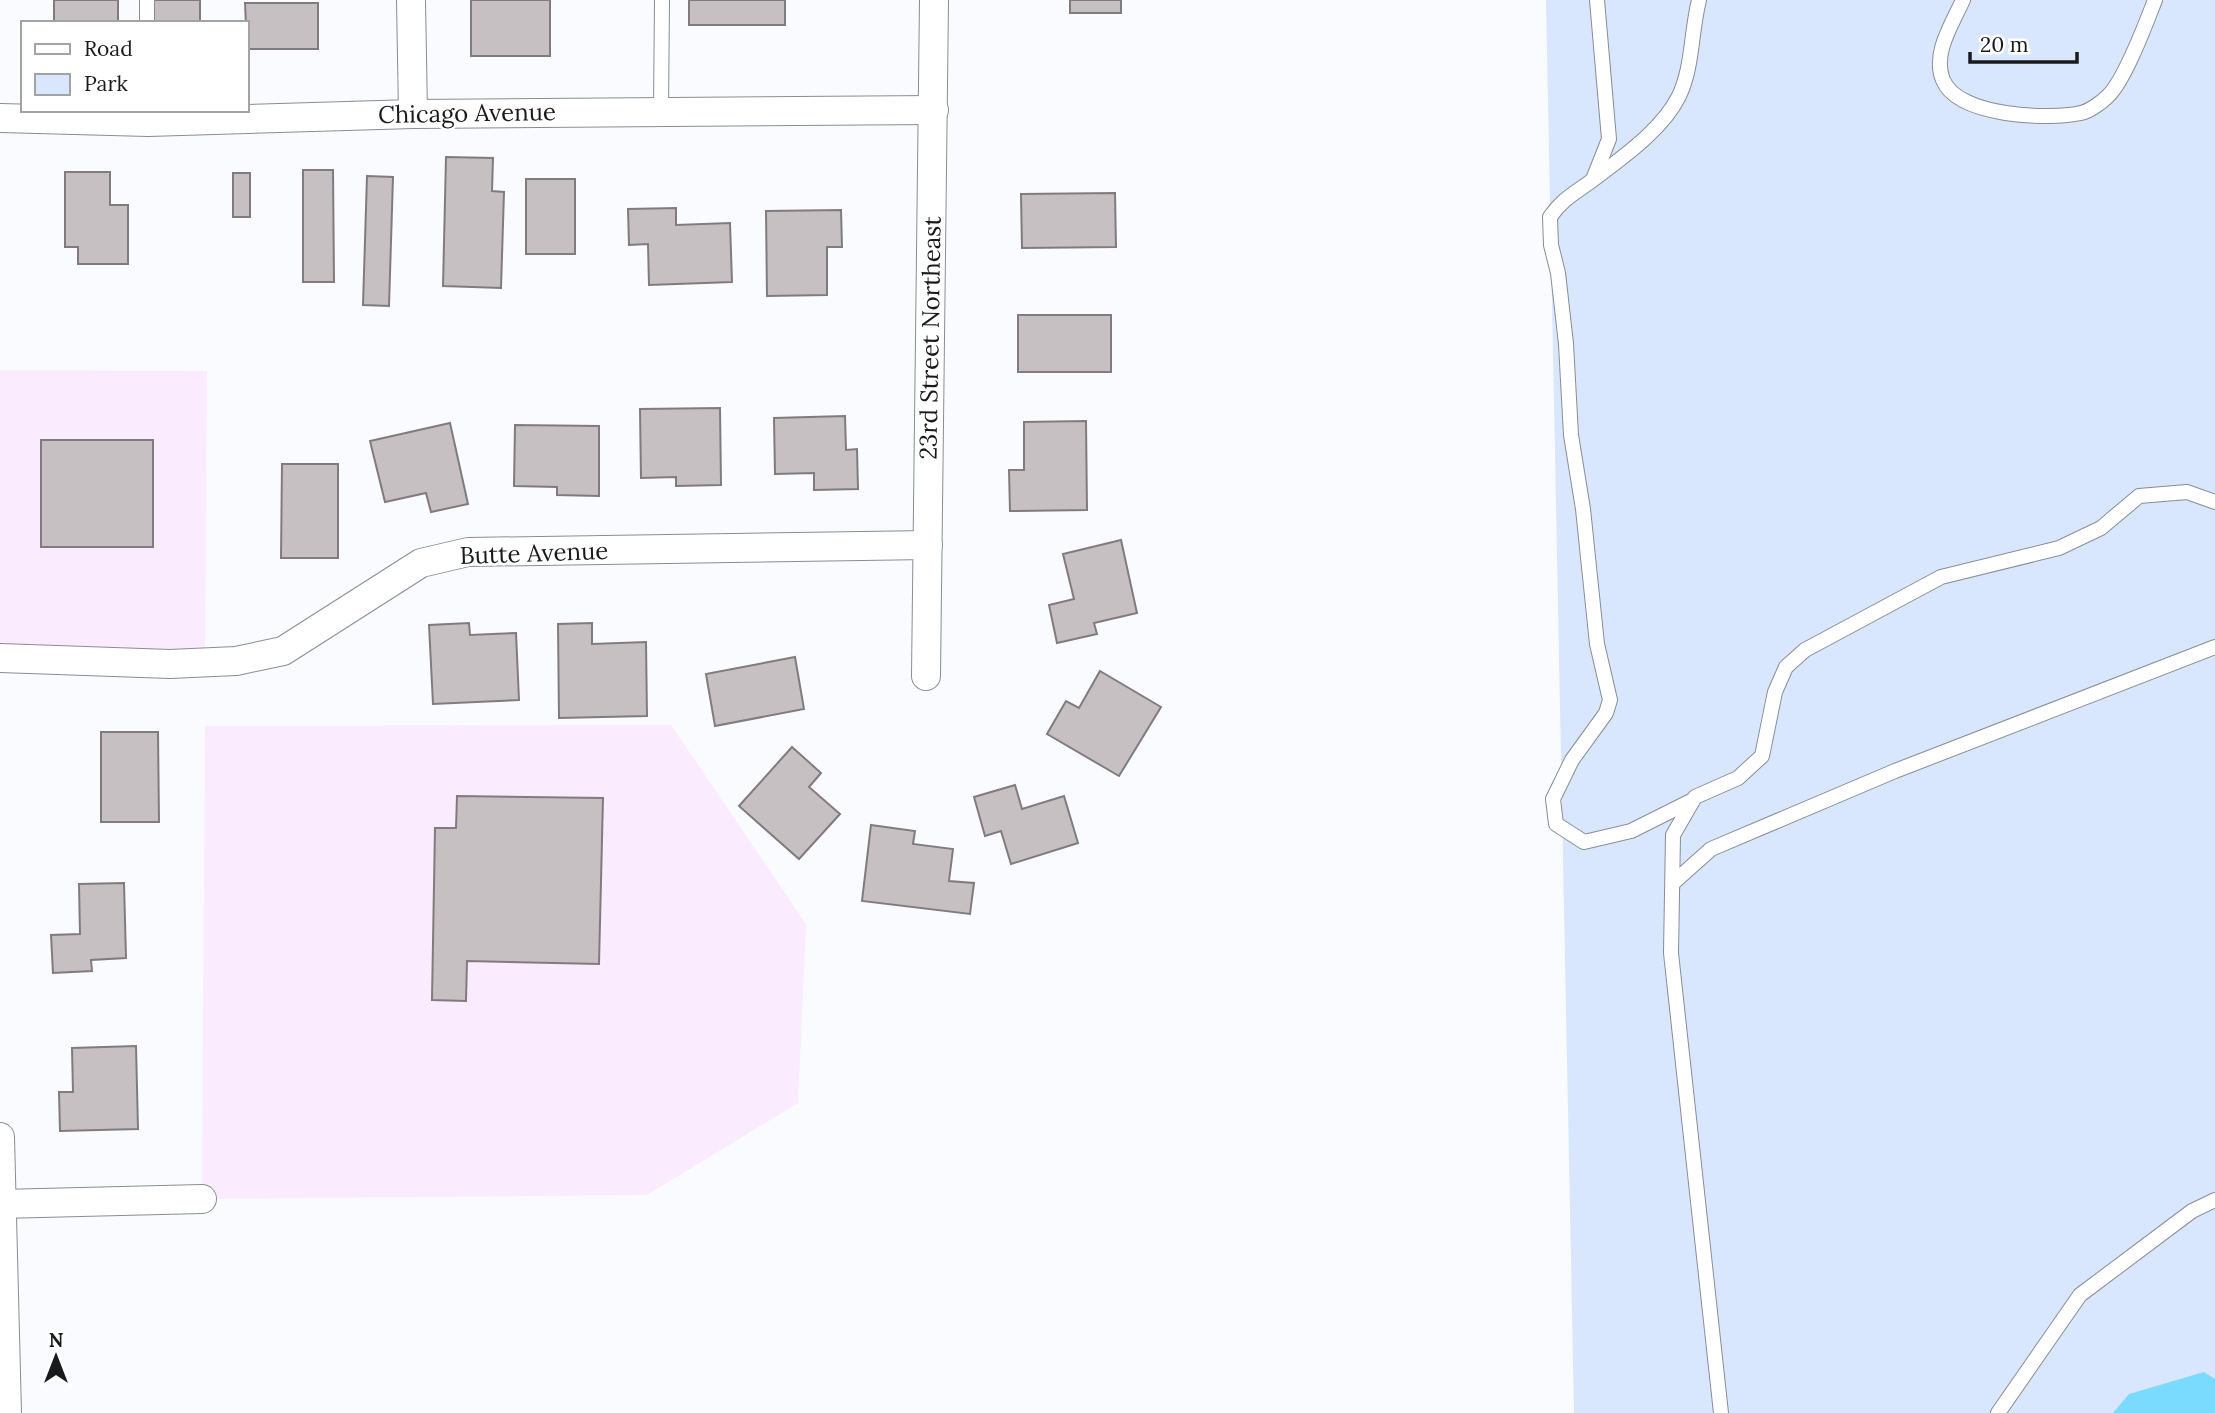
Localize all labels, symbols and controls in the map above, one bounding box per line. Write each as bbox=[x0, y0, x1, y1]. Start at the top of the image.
legend bbox=[21, 21, 248, 112]
scale bar bbox=[1970, 21, 2077, 65]
text: 20 m bbox=[1980, 31, 2029, 58]
text: Road bbox=[84, 35, 133, 62]
text: Park bbox=[84, 70, 128, 97]
street label: Chicago Avenue bbox=[378, 96, 556, 130]
street label: 23rd Street Northeast bbox=[912, 215, 948, 460]
street label: Butte Avenue bbox=[459, 535, 609, 571]
north arrow bbox=[21, 1322, 91, 1392]
text: N bbox=[49, 1328, 64, 1352]

